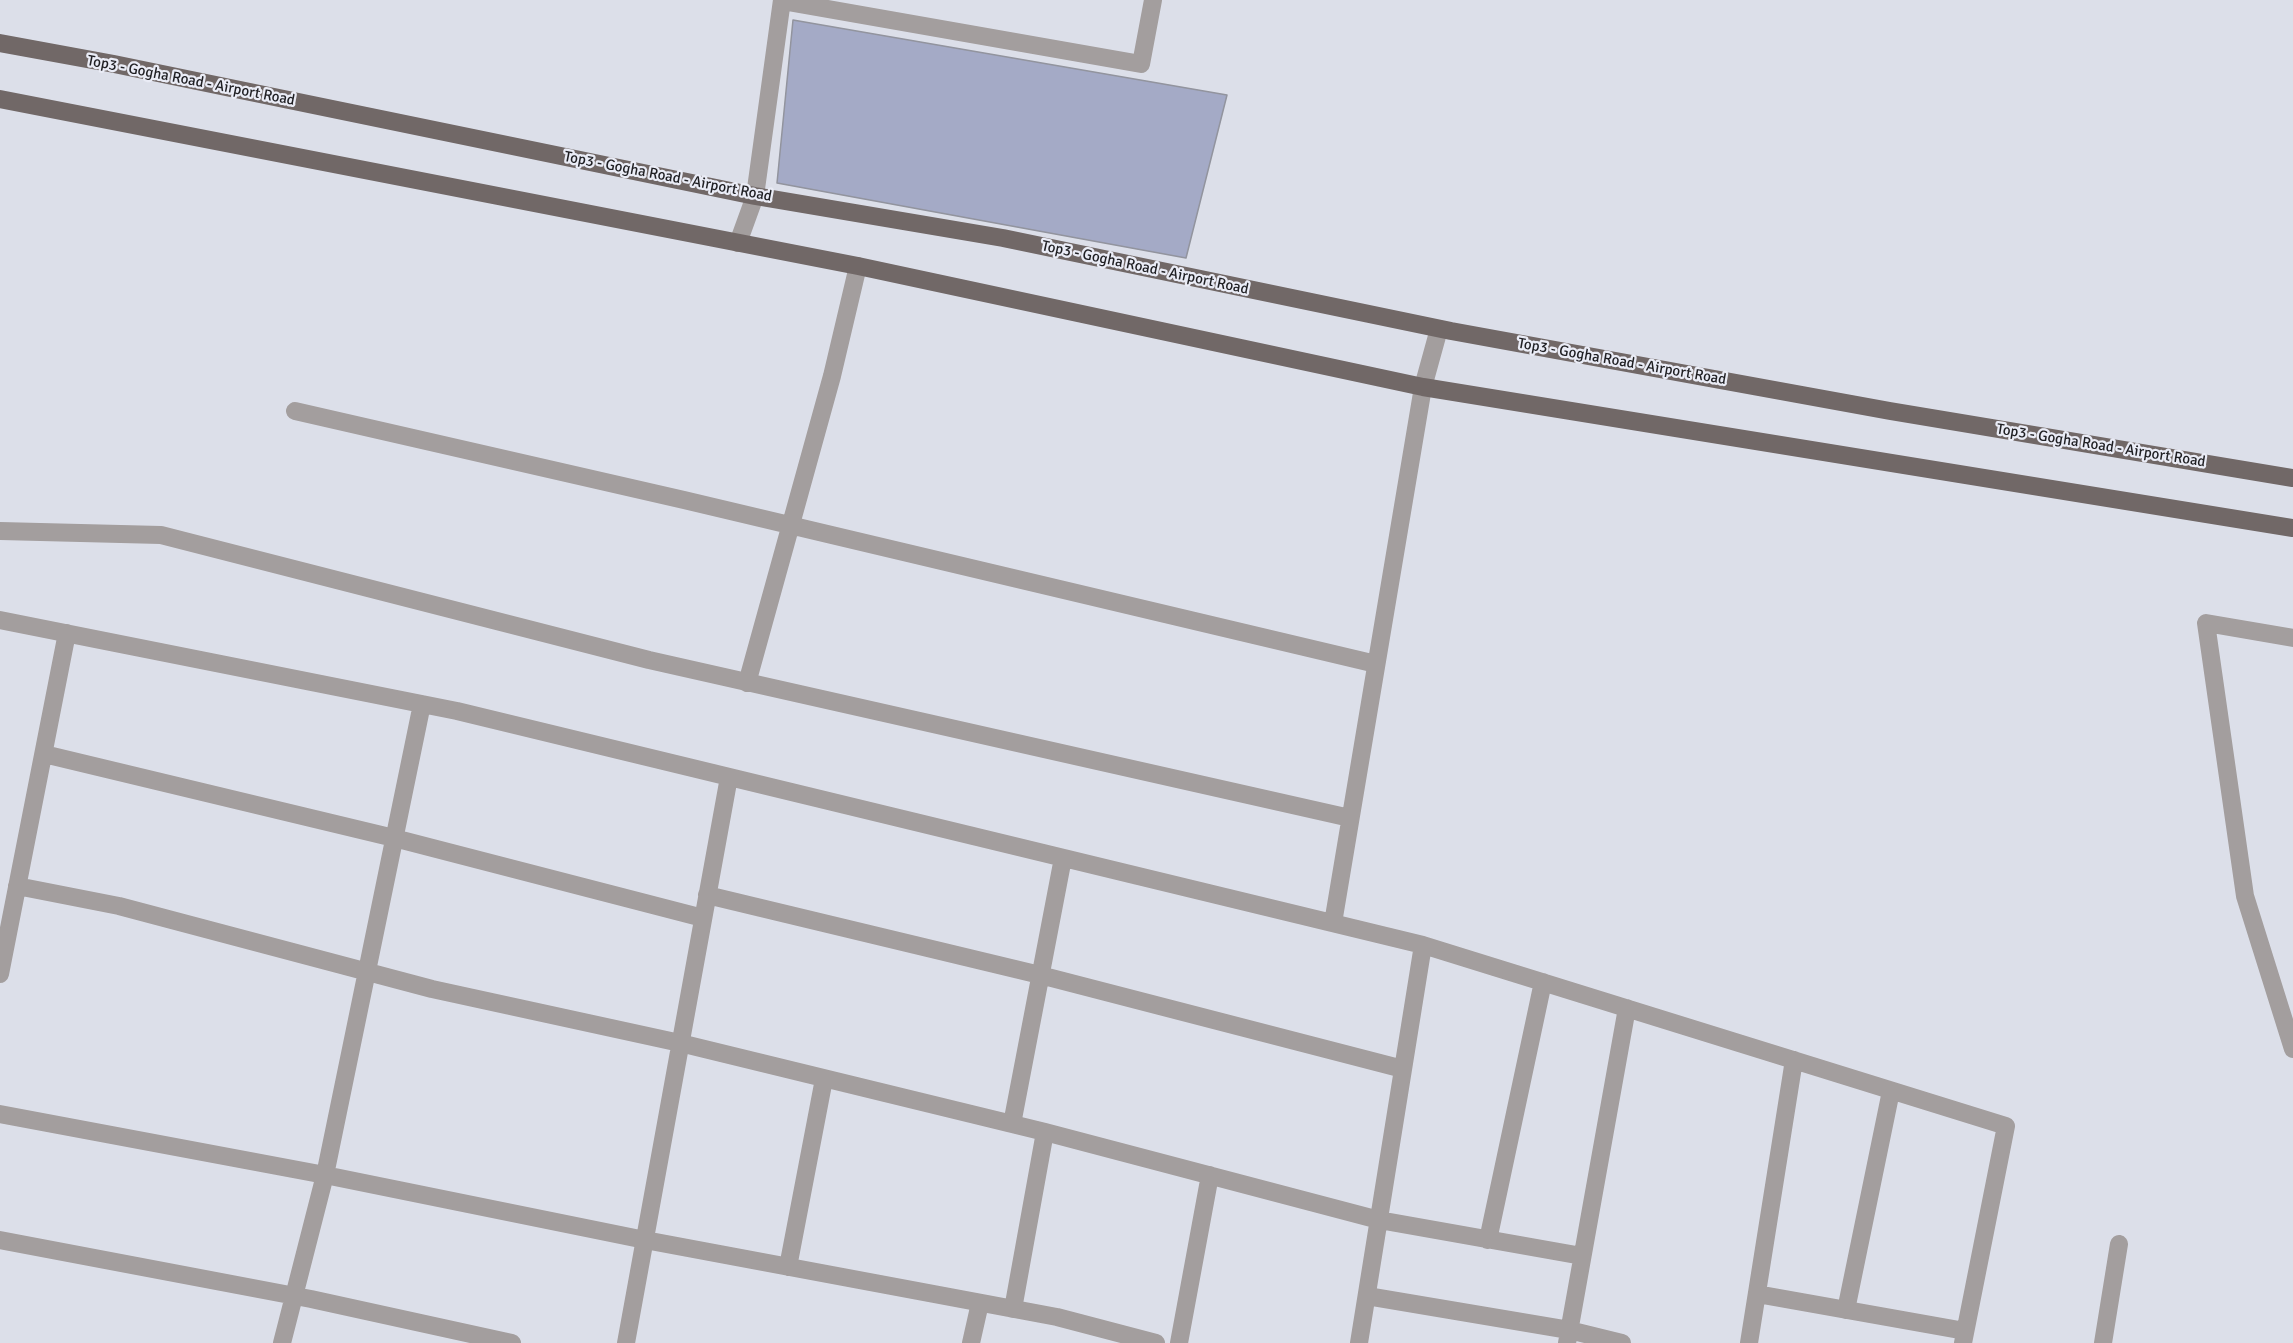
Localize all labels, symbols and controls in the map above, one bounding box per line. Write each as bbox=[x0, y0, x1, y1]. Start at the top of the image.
street label: Top3 - Gogha Road - Airport Road bbox=[86, 52, 296, 110]
street label: Top3 - Gogha Road - Airport Road bbox=[563, 148, 773, 206]
street label: Top3 - Gogha Road - Airport Road bbox=[1040, 237, 1250, 299]
street label: Top3 - Gogha Road - Airport Road bbox=[1516, 335, 1728, 389]
street label: Top3 - Gogha Road - Airport Road bbox=[1995, 421, 2207, 471]

